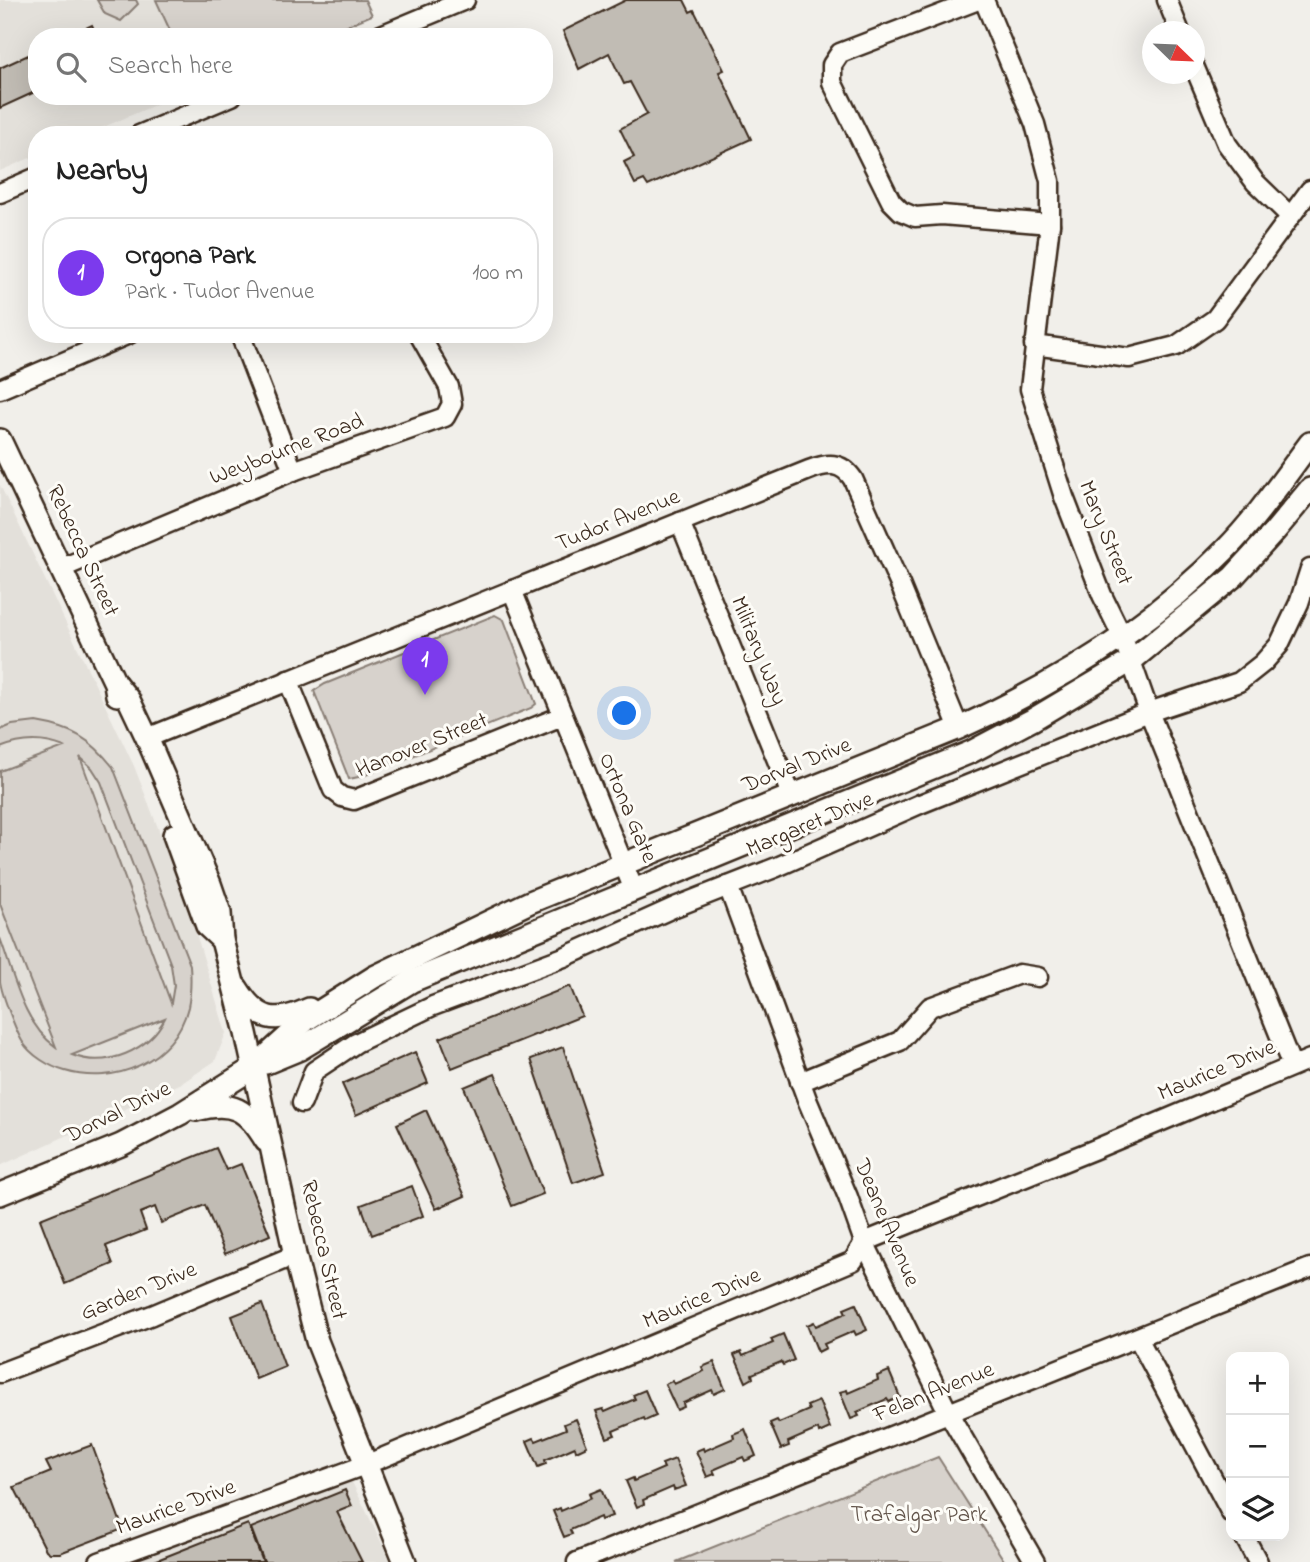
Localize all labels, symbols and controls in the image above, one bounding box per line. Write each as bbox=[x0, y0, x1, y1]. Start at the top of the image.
north arrow bbox=[1142, 21, 1205, 84]
search box bbox=[28, 28, 553, 105]
icon: search bbox=[52, 48, 90, 86]
text: Search here bbox=[108, 48, 233, 86]
text: Nearby bbox=[56, 150, 148, 194]
text: Orgona Park bbox=[125, 238, 256, 276]
text: 1 bbox=[77, 257, 85, 290]
text: 100 m bbox=[472, 257, 523, 290]
text: Park · Tudor Avenue bbox=[125, 276, 314, 309]
street label: Weybourne Road bbox=[205, 405, 370, 496]
street label: Mary Street bbox=[1067, 476, 1141, 591]
street label: Rebecca Street bbox=[37, 480, 127, 623]
street label: Tudor Avenue bbox=[551, 481, 686, 561]
street label: Military Way bbox=[719, 592, 795, 711]
pin: 1 bbox=[402, 637, 448, 695]
your location bbox=[607, 696, 641, 730]
street label: Hanover Street bbox=[351, 704, 493, 787]
street label: Dorval Drive bbox=[737, 729, 857, 803]
street label: Ortona Gate bbox=[589, 748, 665, 869]
street label: Margaret Drive bbox=[741, 783, 880, 868]
street label: Maurice Drive bbox=[1153, 1031, 1282, 1111]
street label: Dorval Drive bbox=[58, 1073, 177, 1153]
street label: Deane Avenue bbox=[844, 1153, 928, 1293]
street label: Rebecca Street bbox=[291, 1177, 355, 1323]
street label: Garden Drive bbox=[76, 1254, 203, 1330]
street label: Maurice Drive bbox=[638, 1259, 767, 1339]
map controls bbox=[1226, 1352, 1289, 1541]
button: + bbox=[1226, 1352, 1289, 1415]
street label: Felan Avenue bbox=[868, 1354, 1000, 1433]
button: − bbox=[1226, 1415, 1289, 1478]
street label: Maurice Drive bbox=[112, 1471, 241, 1545]
button: layers bbox=[1226, 1478, 1289, 1541]
park label: Trafalgar Park bbox=[851, 1499, 988, 1533]

